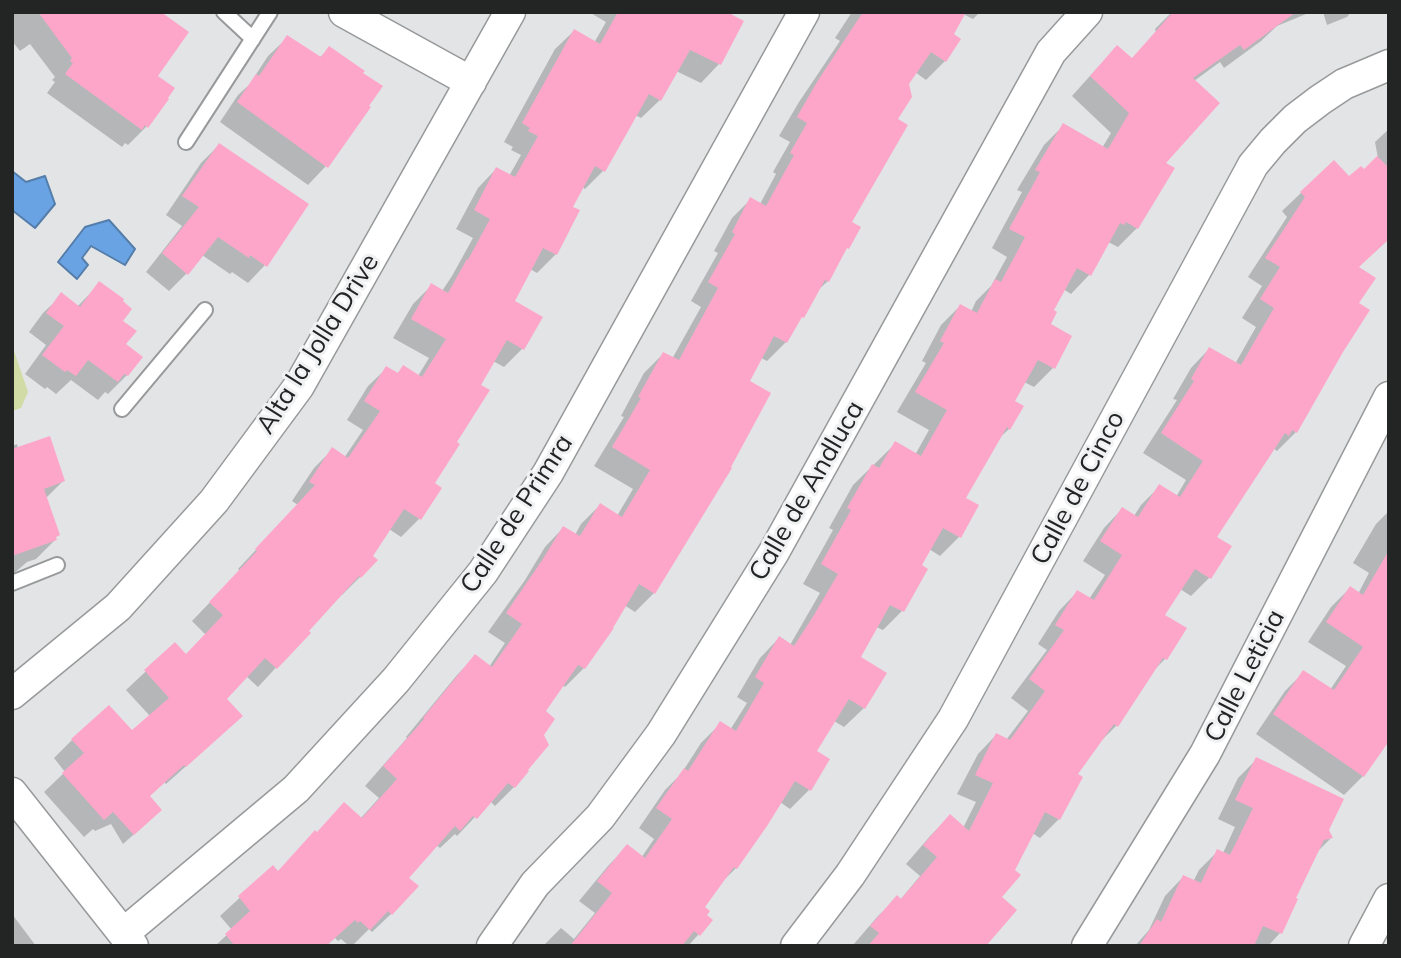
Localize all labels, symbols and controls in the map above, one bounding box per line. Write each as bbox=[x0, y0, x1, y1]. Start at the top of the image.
street label: Alta la Jolla Drive bbox=[250, 248, 386, 440]
street label: Calle de Andluca bbox=[743, 396, 871, 586]
street label: Calle de Cinco bbox=[1024, 406, 1132, 570]
street label: Calle de Primra bbox=[454, 429, 580, 599]
street label: Calle Leticia bbox=[1198, 605, 1292, 747]

